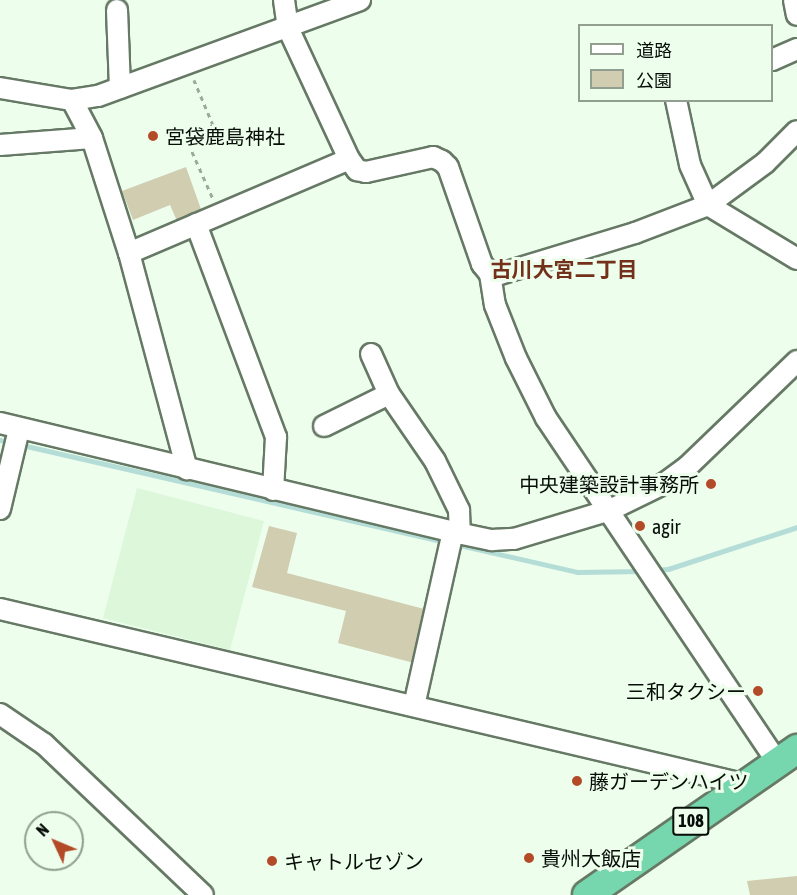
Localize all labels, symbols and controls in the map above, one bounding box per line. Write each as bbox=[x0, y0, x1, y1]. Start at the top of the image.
legend bbox=[578, 24, 773, 102]
text: 道路 bbox=[636, 40, 672, 61]
text: 公園 bbox=[636, 70, 672, 91]
place label: 宮袋鹿島神社 bbox=[165, 124, 285, 148]
marker: 宮袋鹿島神社 bbox=[146, 129, 160, 143]
district label: 古川大宮二丁目 bbox=[491, 256, 637, 282]
place label: 中央建築設計事務所 bbox=[519, 472, 699, 496]
marker: 中央建築設計事務所 bbox=[704, 477, 718, 491]
place label: agir bbox=[652, 514, 680, 538]
marker: agir bbox=[633, 519, 647, 533]
place label: 三和タクシー bbox=[626, 679, 746, 703]
marker: 三和タクシー bbox=[751, 684, 765, 698]
place label: 藤ガーデンハイツ bbox=[589, 769, 749, 793]
marker: 藤ガーデンハイツ bbox=[570, 774, 584, 788]
road number: 108 bbox=[672, 806, 710, 836]
north arrow bbox=[24, 811, 84, 871]
text: N bbox=[33, 820, 52, 840]
place label: 貴州大飯店 bbox=[541, 846, 641, 870]
place label: キャトルセゾン bbox=[284, 849, 424, 873]
marker: 貴州大飯店 bbox=[522, 851, 536, 865]
marker: キャトルセゾン bbox=[265, 854, 279, 868]

